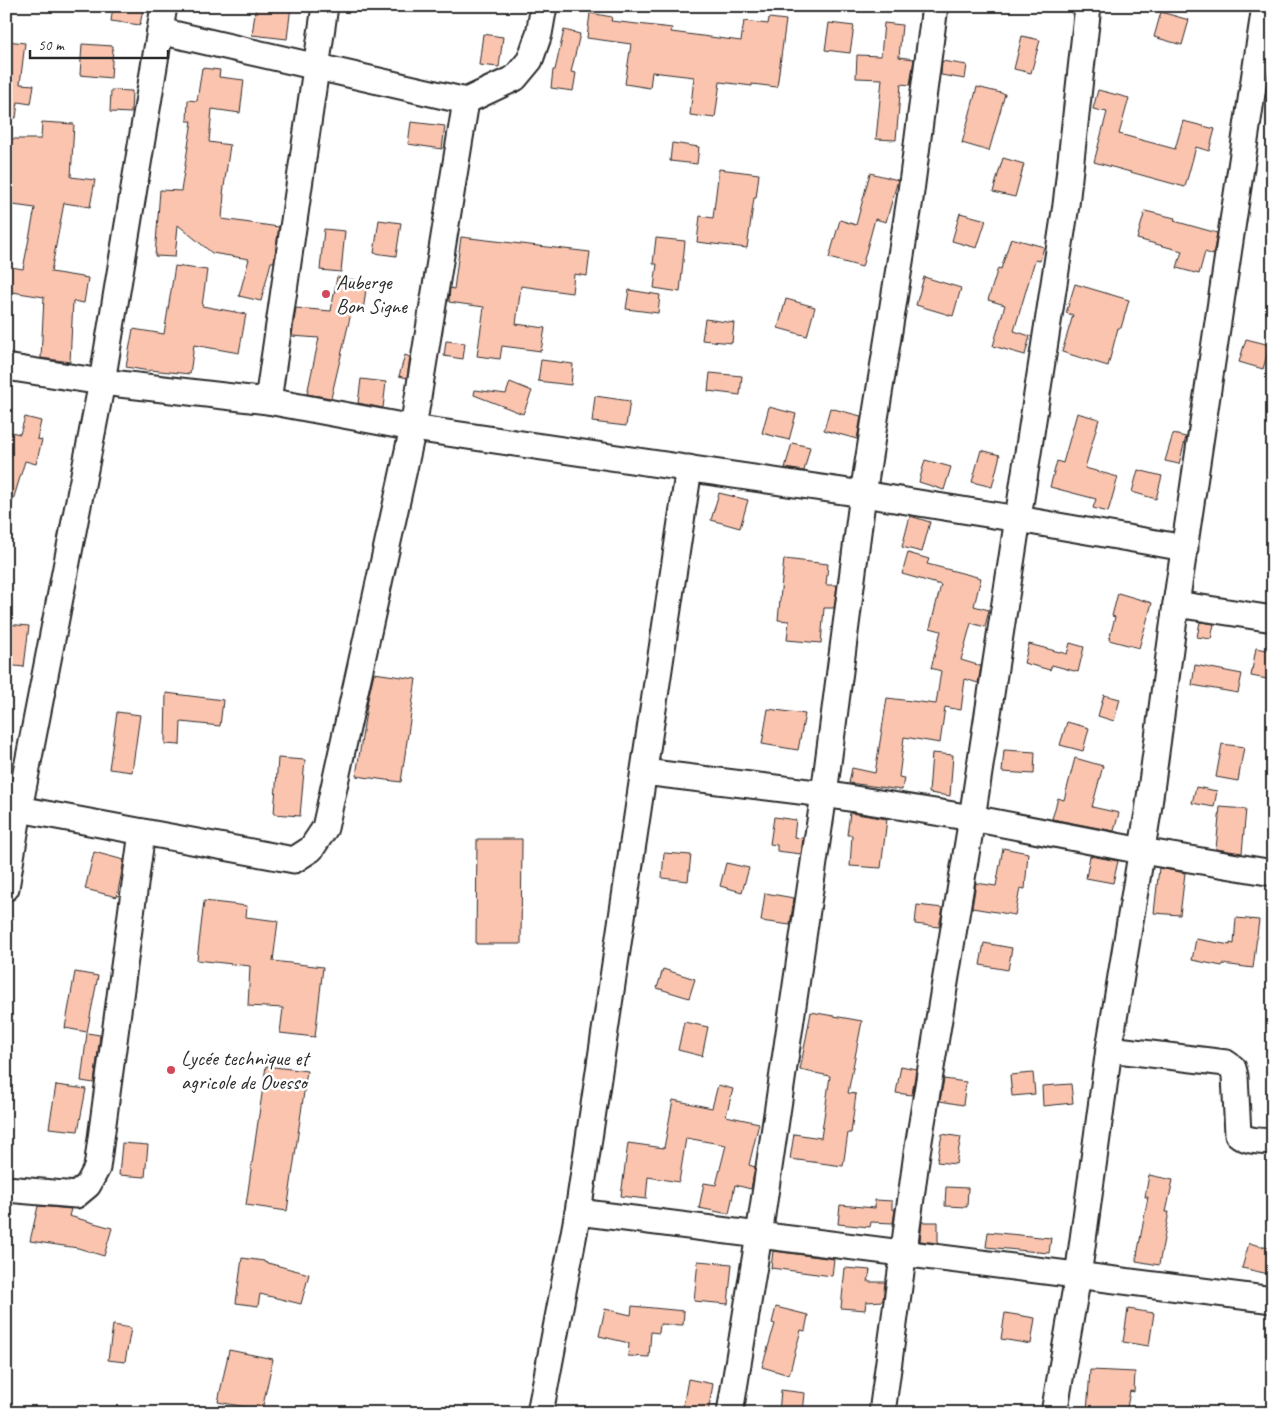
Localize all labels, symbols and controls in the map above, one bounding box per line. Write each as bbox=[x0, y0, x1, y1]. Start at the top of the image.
scale bar bbox=[30, 28, 168, 60]
text: 50 m bbox=[38, 36, 65, 55]
place label: Auberge Bon Signe bbox=[336, 269, 408, 319]
marker: Auberge Bon Signe bbox=[320, 288, 332, 300]
place label: Lycée technique et agricole de Ouesso bbox=[181, 1045, 311, 1095]
marker: Lycée technique et agricole de Ouesso bbox=[165, 1064, 177, 1076]

